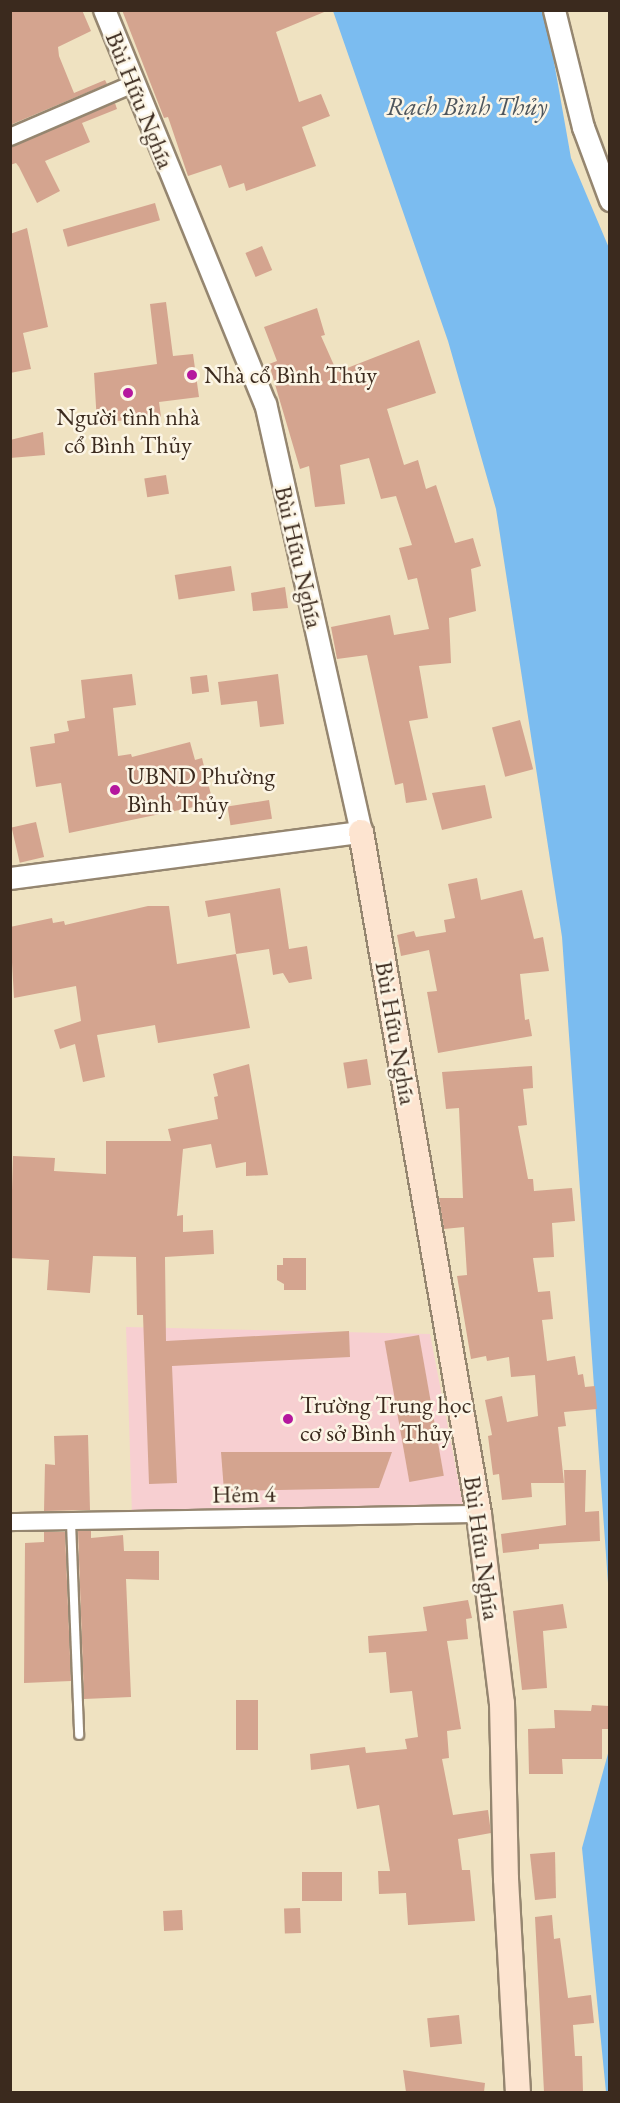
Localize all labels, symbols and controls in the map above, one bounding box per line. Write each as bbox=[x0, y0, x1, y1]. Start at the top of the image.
street label: Bùi Hữu Nghĩa bbox=[99, 27, 181, 173]
water label: Rạch Bình Thủy bbox=[386, 91, 548, 123]
place label: Nhà cổ Bình Thủy bbox=[204, 361, 377, 389]
marker: Nhà cổ Bình Thủy bbox=[185, 368, 199, 382]
marker: Người tình nhà cổ Bình Thủy bbox=[121, 386, 135, 400]
place label: Người tình nhà cổ Bình Thủy bbox=[56, 403, 200, 459]
street label: Bùi Hữu Nghĩa bbox=[269, 483, 329, 631]
place label: UBND Phường Bình Thủy bbox=[127, 762, 275, 818]
marker: UBND Phường Bình Thủy bbox=[108, 783, 122, 797]
street label: Bùi Hữu Nghĩa bbox=[369, 959, 423, 1107]
place label: Trường Trung học cơ sở Bình Thủy bbox=[300, 1391, 471, 1447]
marker: Trường Trung học cơ sở Bình Thủy bbox=[281, 1412, 295, 1426]
street label: Bùi Hữu Nghĩa bbox=[458, 1474, 506, 1622]
street label: Hẻm 4 bbox=[212, 1479, 276, 1509]

